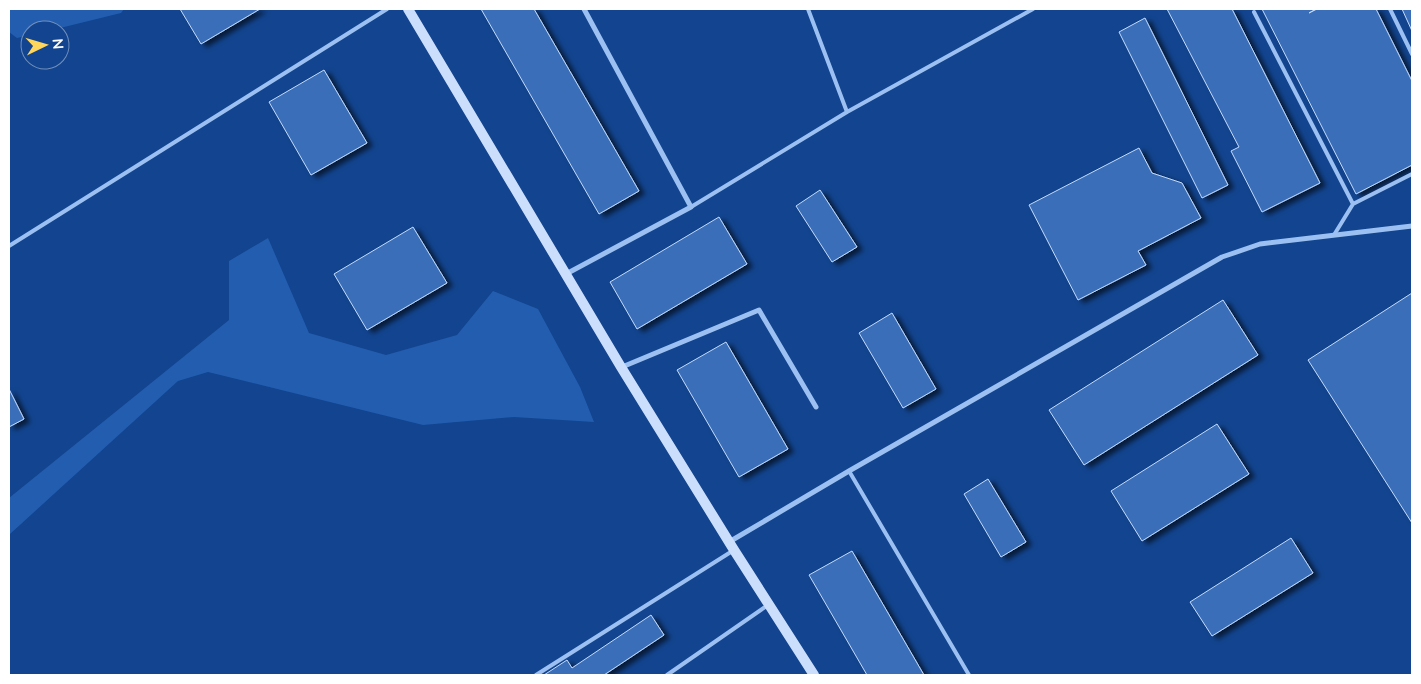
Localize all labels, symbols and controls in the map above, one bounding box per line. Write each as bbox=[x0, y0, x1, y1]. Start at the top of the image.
north arrow bbox=[20, 20, 70, 70]
text: N bbox=[50, 38, 67, 50]

